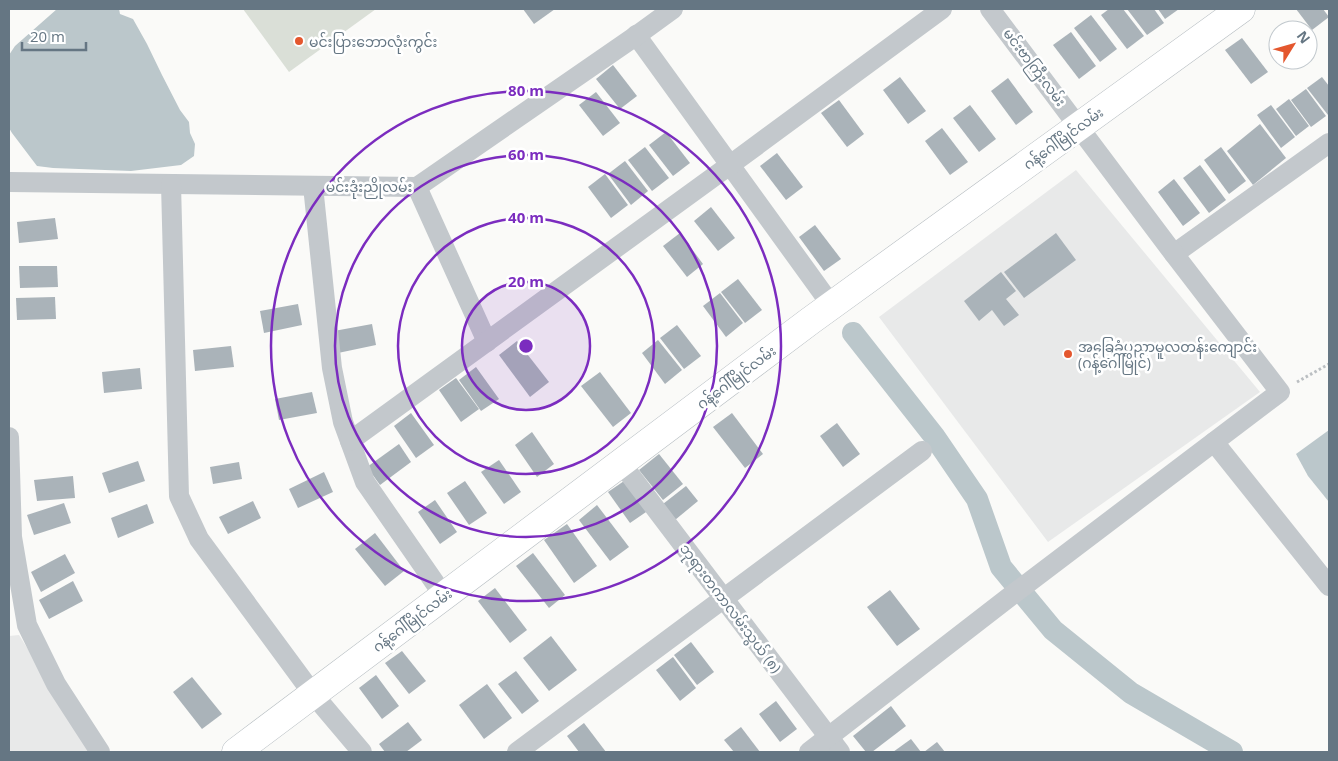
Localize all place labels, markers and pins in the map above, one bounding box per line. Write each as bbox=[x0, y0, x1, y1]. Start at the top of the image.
place label: မင်းပြားဘောလုံးကွင်း bbox=[309, 32, 437, 54]
marker: မင်းပြားဘောလုံးကွင်း bbox=[293, 35, 305, 47]
centre of rings bbox=[517, 337, 535, 355]
place label: အခြေခံပညာမူလတန်းကျောင်း (ဂန့်ဂေါ်မြိုင်) bbox=[1078, 337, 1257, 375]
marker: အခြေခံပညာမူလတန်းကျောင်း (ဂန့်ဂေါ်မြိုင်) bbox=[1062, 348, 1074, 360]

